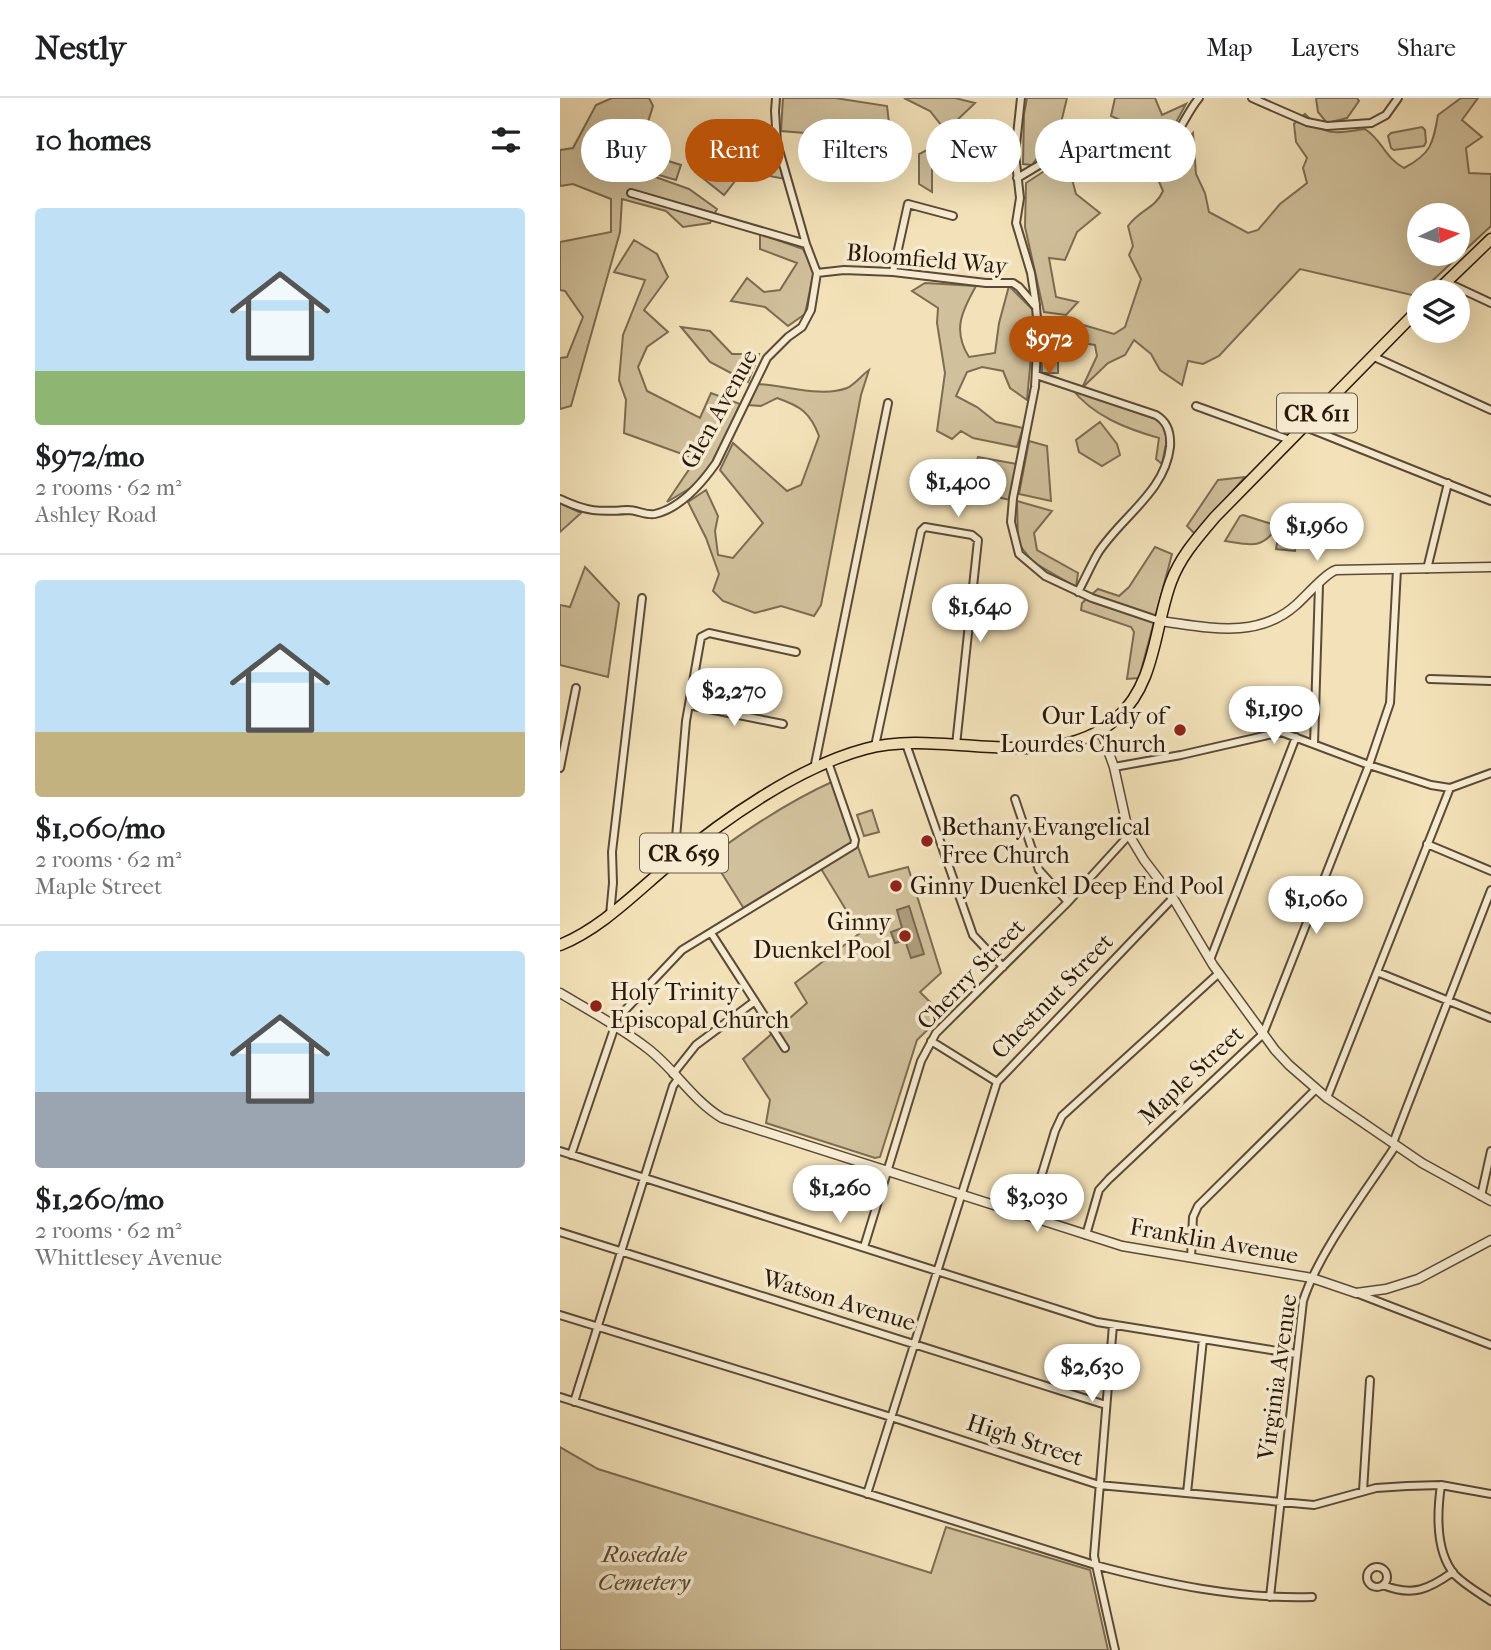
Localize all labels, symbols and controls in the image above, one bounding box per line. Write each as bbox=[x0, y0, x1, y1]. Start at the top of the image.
text: Nestly bbox=[35, 29, 126, 68]
text: Map bbox=[1207, 34, 1253, 62]
text: Layers bbox=[1291, 34, 1359, 62]
text: Share bbox=[1397, 34, 1456, 62]
chip: Buy bbox=[581, 119, 671, 182]
chip: Rent bbox=[685, 119, 784, 182]
chip: Filters bbox=[798, 119, 912, 182]
chip: New bbox=[926, 119, 1021, 182]
chip: Apartment bbox=[1035, 119, 1196, 182]
icon: filters bbox=[487, 121, 525, 159]
text: 10 homes bbox=[35, 123, 151, 158]
north arrow bbox=[1407, 203, 1470, 266]
map controls bbox=[1407, 203, 1470, 343]
street label: Bloomfield Way bbox=[845, 238, 1010, 280]
icon: home bbox=[217, 253, 343, 379]
button: layers bbox=[1407, 280, 1470, 343]
pin: $972 bbox=[1008, 316, 1090, 376]
text: $972 bbox=[1025, 325, 1073, 352]
street label: Glen Avenue bbox=[675, 344, 763, 473]
road number: CR 611 bbox=[1277, 394, 1357, 432]
text: $972/mo bbox=[35, 439, 144, 474]
pin: $1,400 bbox=[901, 460, 1015, 519]
text: $1,400 bbox=[925, 468, 991, 495]
text: 2 rooms · 62 m² bbox=[35, 474, 182, 501]
text: Ashley Road bbox=[35, 501, 157, 528]
pin: $1,960 bbox=[1260, 504, 1374, 563]
text: $1,960 bbox=[1286, 512, 1348, 539]
pin: $1,640 bbox=[923, 584, 1037, 644]
text: $1,640 bbox=[948, 593, 1012, 620]
icon: home bbox=[217, 625, 343, 751]
pin: $2,270 bbox=[677, 668, 791, 728]
text: $2,270 bbox=[702, 677, 766, 704]
pin: $1,190 bbox=[1217, 686, 1331, 746]
text: $1,190 bbox=[1245, 695, 1303, 722]
place label: Our Lady of Lourdes Church bbox=[1000, 702, 1171, 758]
marker: Our Lady of Lourdes Church bbox=[1172, 722, 1188, 738]
text: $1,060/mo bbox=[35, 811, 165, 846]
place label: Bethany Evangelical Free Church bbox=[941, 813, 1151, 869]
marker: Bethany Evangelical Free Church bbox=[919, 833, 935, 849]
road number: CR 659 bbox=[640, 834, 728, 873]
text: 2 rooms · 62 m² bbox=[35, 846, 182, 873]
place label: Ginny Duenkel Deep End Pool bbox=[910, 872, 1224, 900]
text: Maple Street bbox=[35, 873, 162, 900]
pin: $1,060 bbox=[1259, 876, 1373, 936]
marker: Ginny Duenkel Deep End Pool bbox=[888, 878, 904, 894]
text: $1,060 bbox=[1284, 885, 1348, 912]
place label: Ginny Duenkel Pool bbox=[753, 908, 892, 964]
street label: Cherry Street bbox=[911, 913, 1031, 1035]
street label: Chestnut Street bbox=[985, 927, 1119, 1064]
marker: Ginny Duenkel Pool bbox=[897, 928, 913, 944]
place label: Holy Trinity Episcopal Church bbox=[610, 978, 790, 1034]
icon: home bbox=[217, 996, 343, 1122]
marker: Holy Trinity Episcopal Church bbox=[588, 998, 604, 1014]
street label: Maple Street bbox=[1133, 1019, 1249, 1130]
pin: $1,260 bbox=[783, 1166, 897, 1225]
text: $1,260 bbox=[809, 1174, 871, 1201]
pin: $3,030 bbox=[980, 1174, 1094, 1234]
text: $1,260/mo bbox=[35, 1182, 164, 1217]
text: $3,030 bbox=[1006, 1183, 1068, 1210]
street label: Franklin Avenue bbox=[1127, 1212, 1301, 1270]
text: 2 rooms · 62 m² bbox=[35, 1217, 182, 1244]
text: Whittlesey Avenue bbox=[35, 1244, 222, 1271]
street label: Watson Avenue bbox=[758, 1263, 919, 1337]
street label: Virginia Avenue bbox=[1251, 1292, 1303, 1463]
pin: $2,630 bbox=[1035, 1344, 1149, 1404]
text: $2,630 bbox=[1060, 1353, 1124, 1380]
street label: High Street bbox=[963, 1408, 1087, 1472]
park label: Rosedale Cemetery bbox=[598, 1540, 691, 1596]

